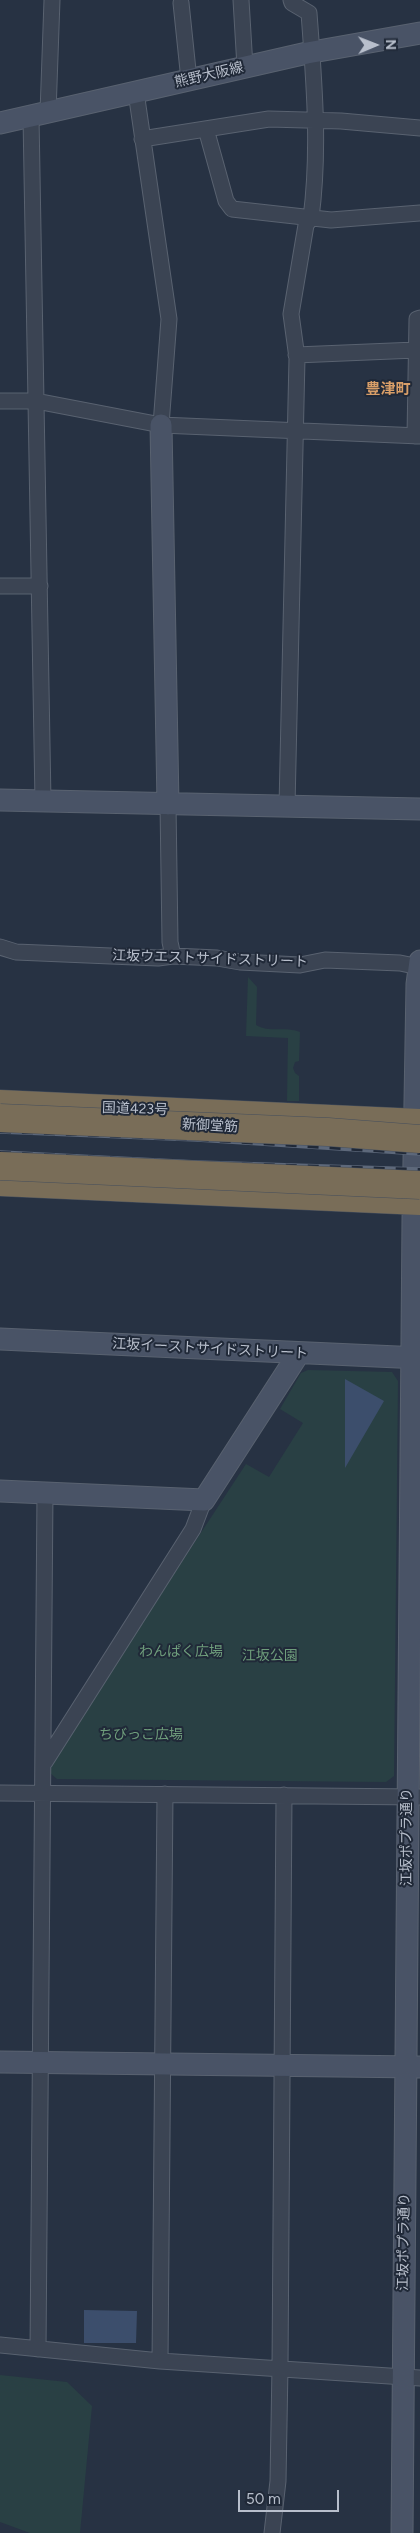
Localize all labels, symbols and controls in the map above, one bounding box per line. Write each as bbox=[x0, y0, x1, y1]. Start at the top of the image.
north arrow bbox=[350, 20, 400, 70]
text: N bbox=[382, 39, 399, 50]
street label: 熊野大阪線 bbox=[173, 59, 245, 91]
district label: 豊津町 bbox=[366, 381, 410, 399]
street label: 江坂ウエストサイドストリート bbox=[112, 947, 308, 971]
street label: 国道423号 bbox=[102, 1099, 168, 1119]
street label: 新御堂筋 bbox=[182, 1116, 238, 1136]
street label: 江坂イーストサイドストリート bbox=[112, 1335, 308, 1363]
park label: わんぱく広場 bbox=[139, 1644, 223, 1660]
park label: 江坂公園 bbox=[242, 1648, 298, 1664]
park label: ちびっこ広場 bbox=[99, 1727, 183, 1743]
street label: 江坂ポプラ通り bbox=[399, 1788, 415, 1886]
street label: 江坂ポプラ通り bbox=[395, 2193, 413, 2291]
scale bar bbox=[240, 2480, 341, 2512]
text: 50 m bbox=[246, 2490, 281, 2508]

